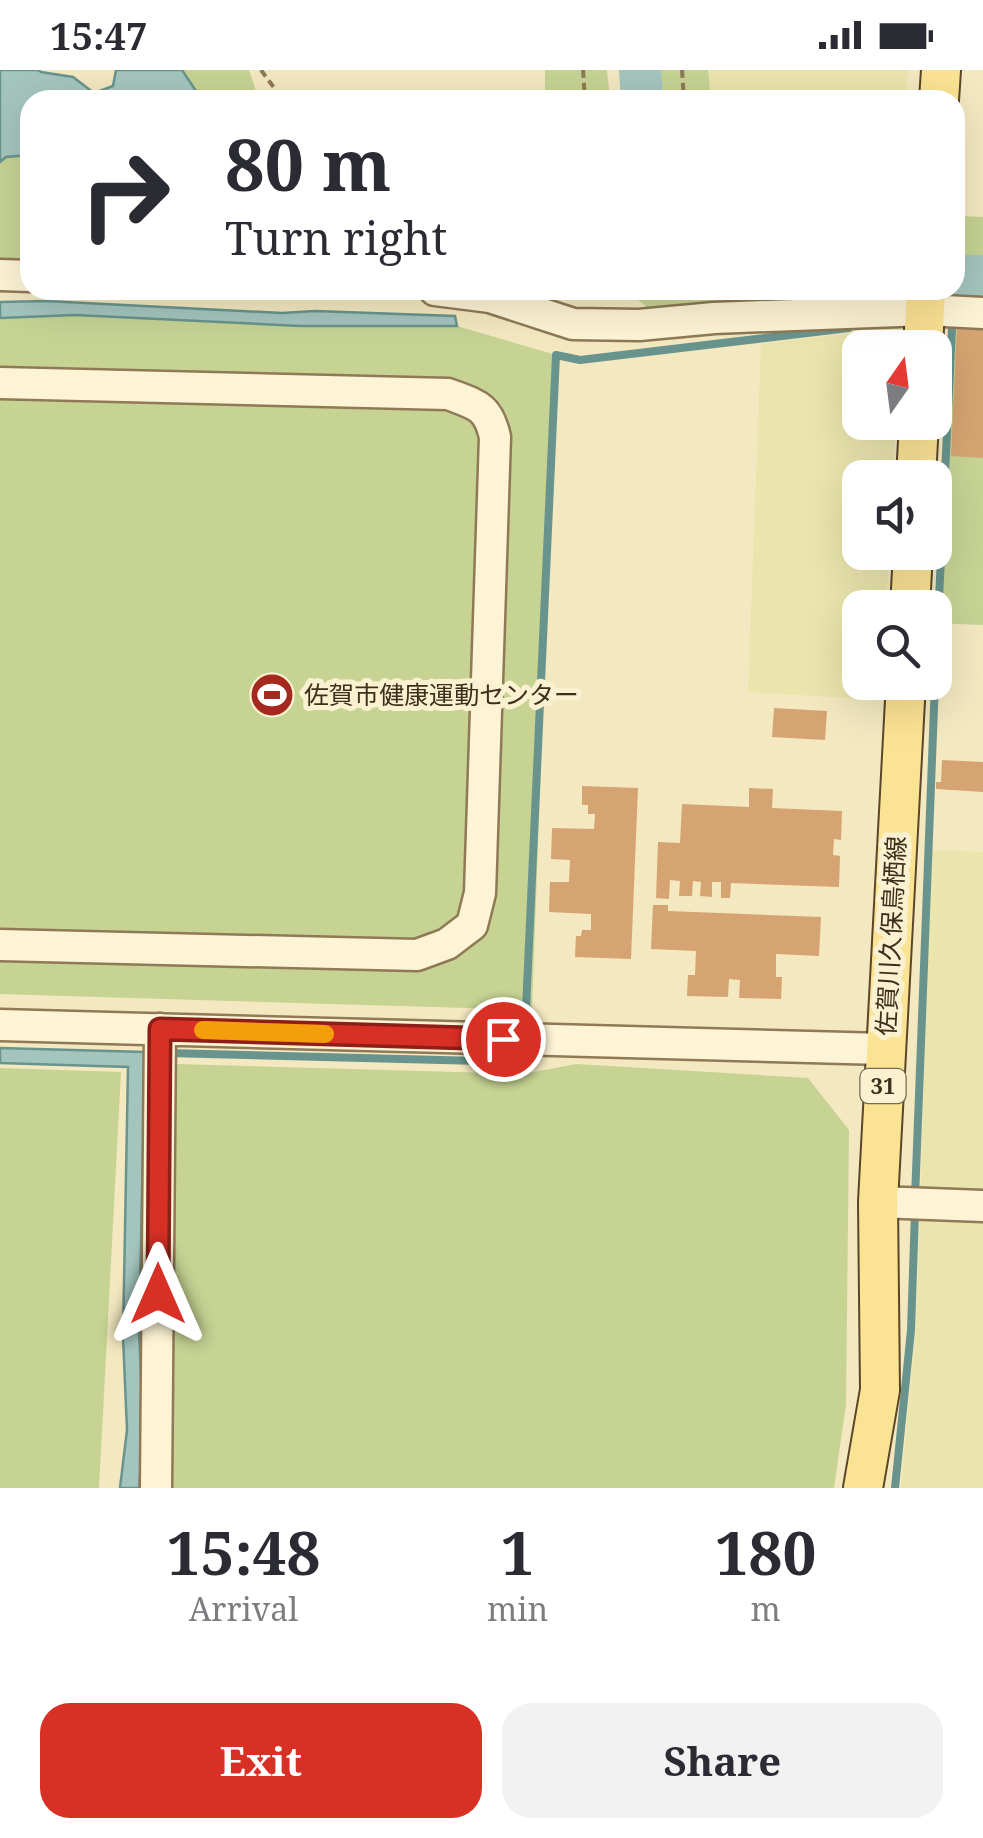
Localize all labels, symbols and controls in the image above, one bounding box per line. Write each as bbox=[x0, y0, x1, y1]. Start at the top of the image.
text: 15:47 bbox=[50, 9, 147, 61]
text: 80 m bbox=[225, 116, 391, 212]
icon: right bbox=[60, 130, 190, 260]
text: Turn right bbox=[225, 207, 447, 268]
north arrow bbox=[842, 330, 952, 440]
map controls bbox=[842, 330, 952, 700]
button: sound bbox=[842, 460, 952, 570]
button: search bbox=[842, 590, 952, 700]
sports icon: 佐賀市健康運動センター bbox=[249, 672, 295, 718]
place label: 佐賀市健康運動センター bbox=[304, 677, 579, 711]
street label: 佐賀川久保鳥栖線 bbox=[868, 835, 912, 1037]
pin bbox=[461, 997, 546, 1082]
icon: arrive bbox=[476, 1012, 531, 1067]
road number: 31 bbox=[860, 1069, 906, 1103]
position arrow bbox=[106, 1242, 210, 1346]
text: 15:48 bbox=[167, 1511, 320, 1593]
text: 1 bbox=[501, 1511, 535, 1593]
text: 180 bbox=[715, 1511, 816, 1593]
text: Arrival bbox=[189, 1587, 298, 1630]
text: min bbox=[487, 1587, 548, 1630]
text: m bbox=[750, 1587, 781, 1630]
button: Exit bbox=[40, 1703, 482, 1818]
button: Share bbox=[502, 1703, 943, 1818]

